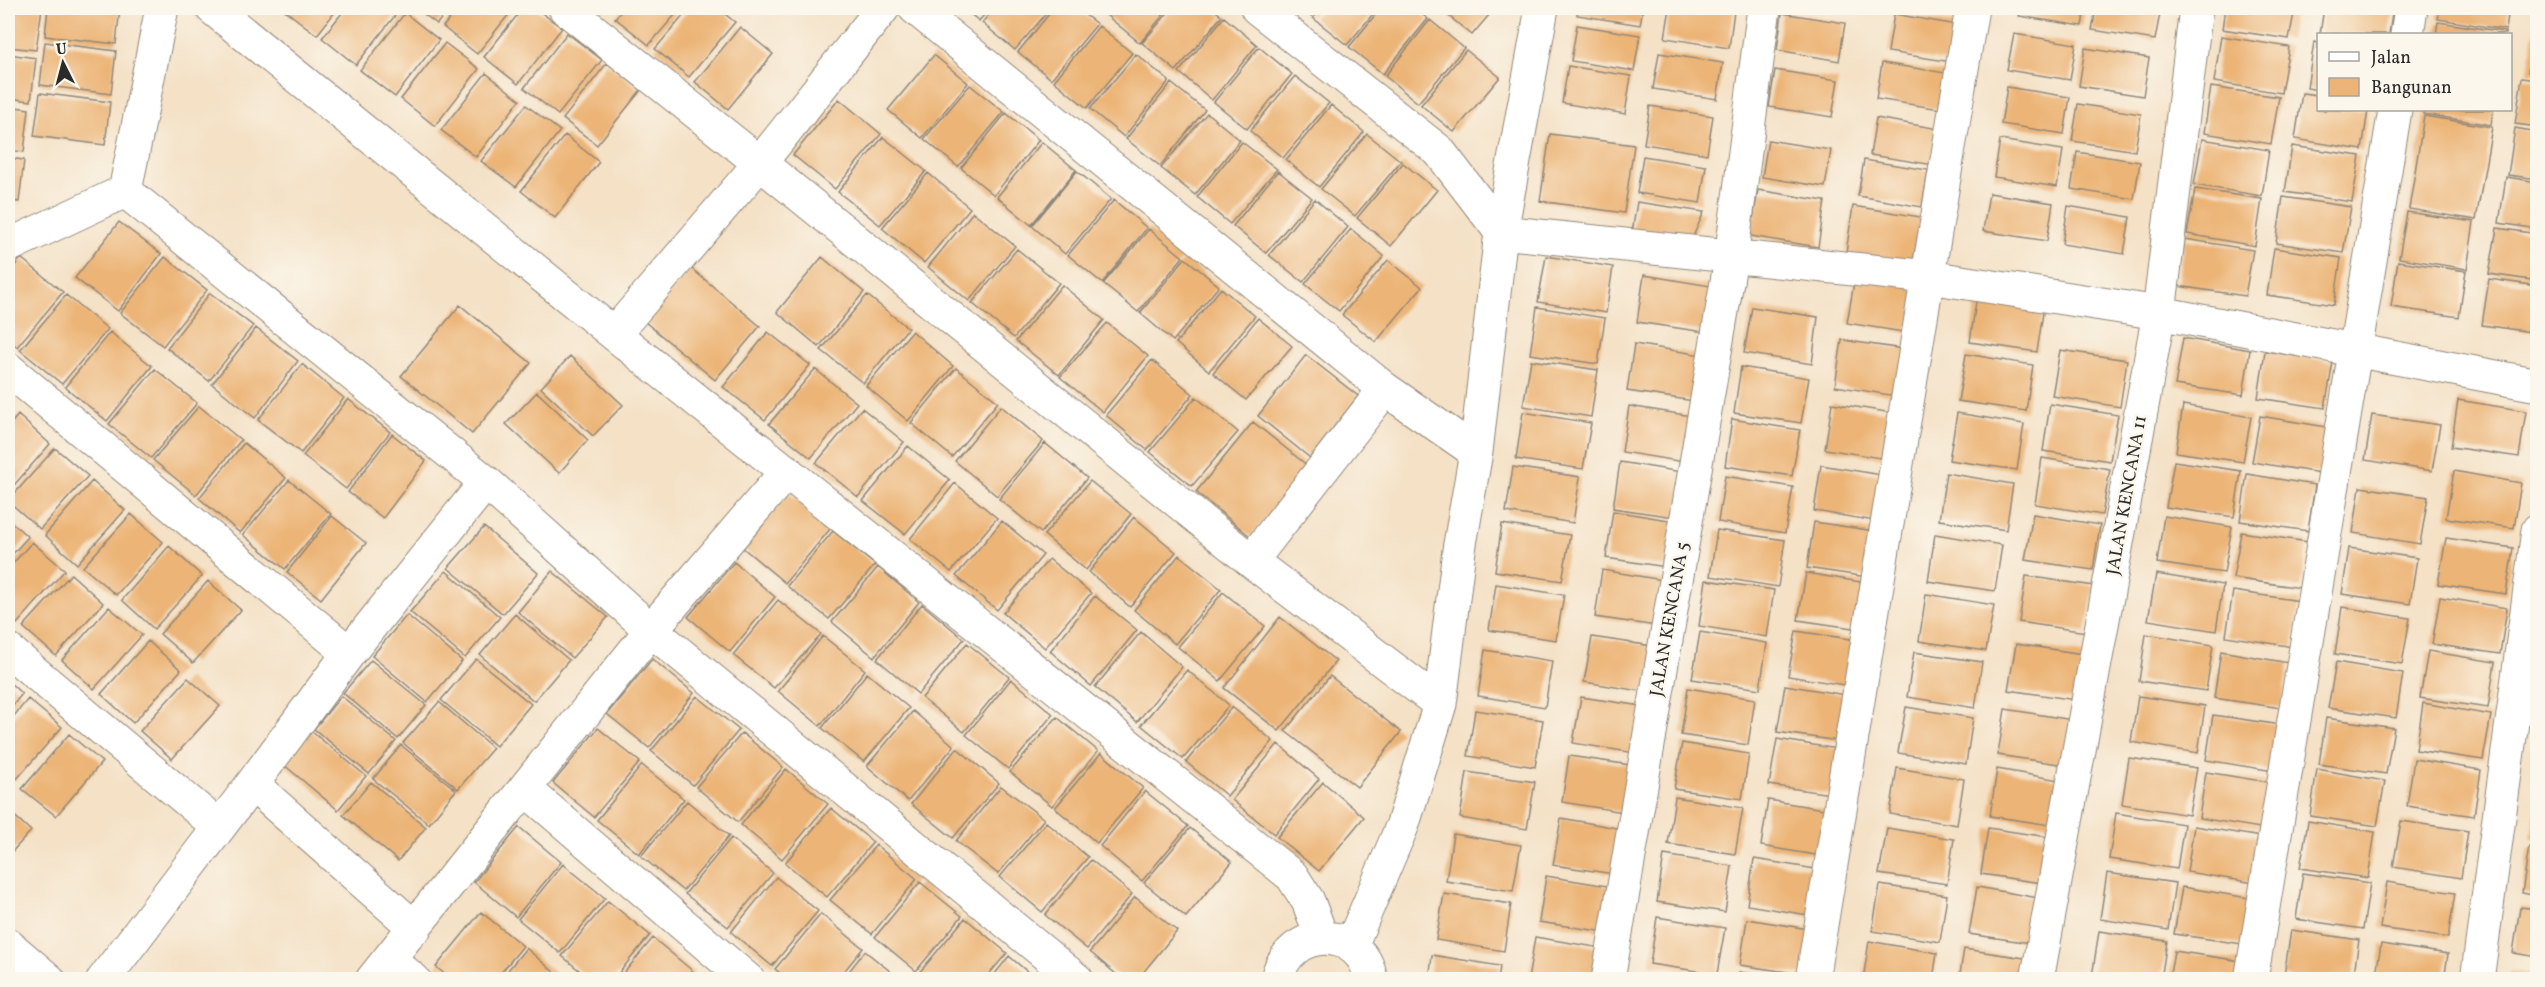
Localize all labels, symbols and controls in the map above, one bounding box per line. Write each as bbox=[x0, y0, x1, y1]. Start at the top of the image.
north arrow bbox=[33, 33, 93, 93]
legend bbox=[2317, 33, 2512, 111]
text: U bbox=[55, 39, 68, 62]
text: Jalan bbox=[2371, 46, 2411, 71]
text: Bangunan bbox=[2371, 76, 2452, 101]
street label: JALAN KENCANA 11 bbox=[2101, 413, 2154, 577]
street label: JALAN KENCANA 5 bbox=[1645, 540, 1696, 699]

